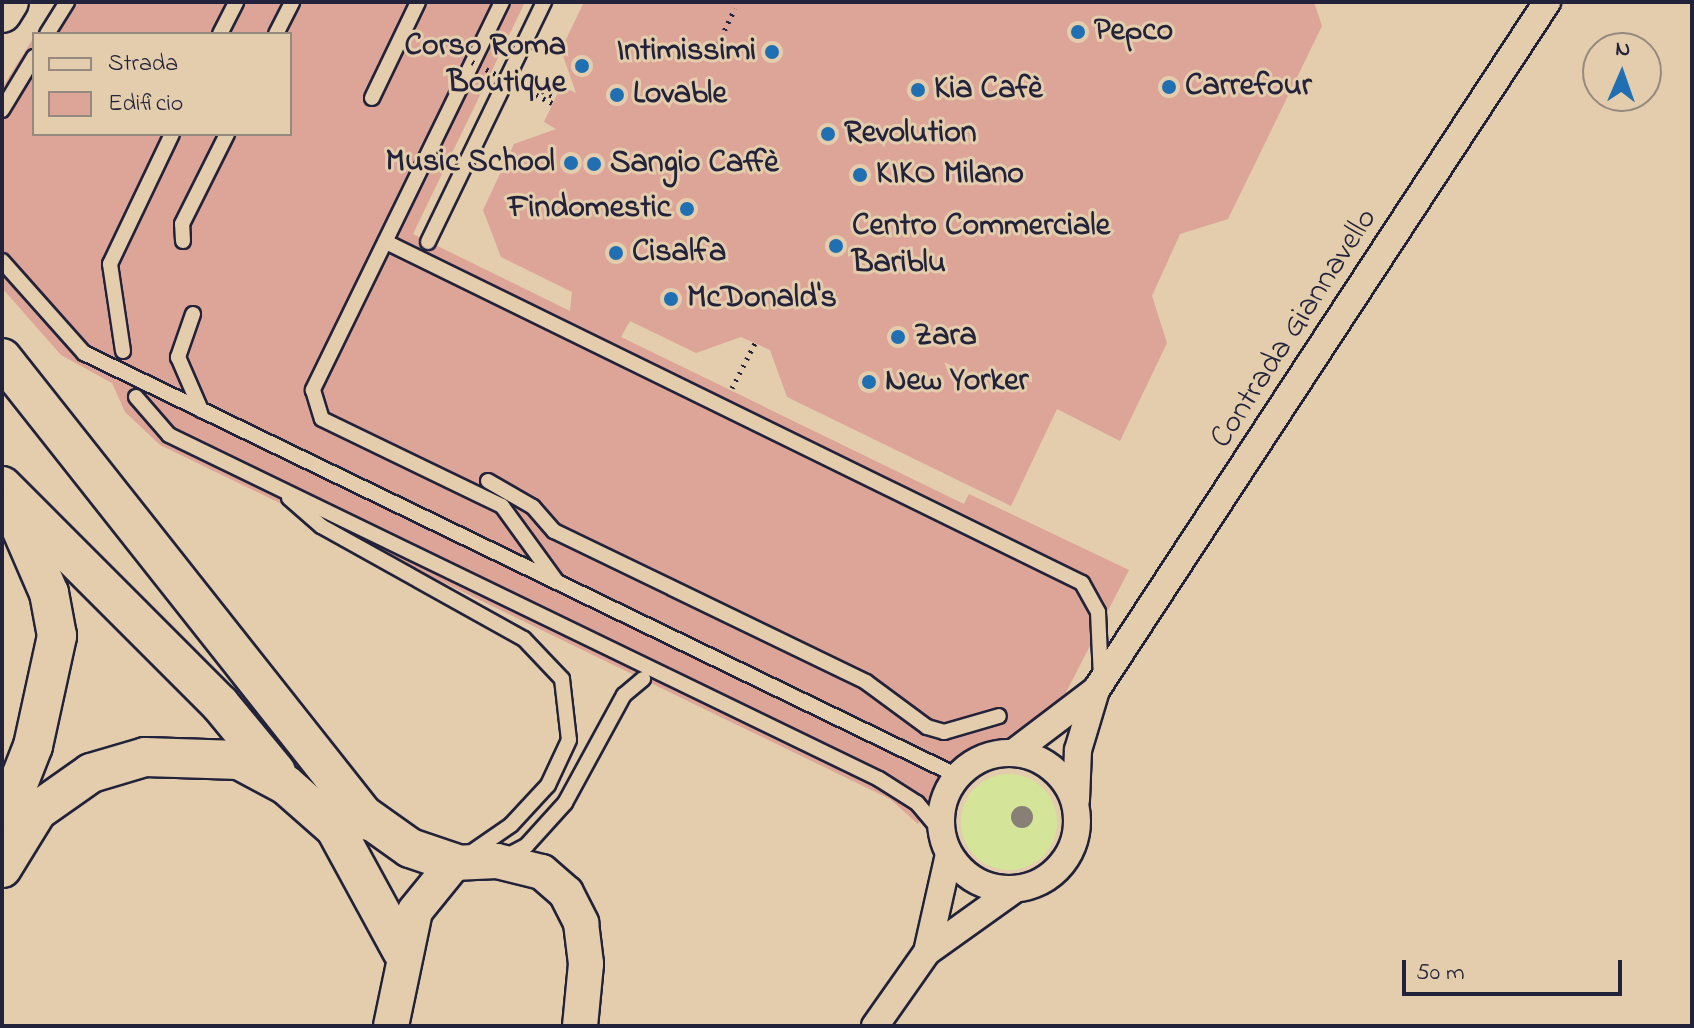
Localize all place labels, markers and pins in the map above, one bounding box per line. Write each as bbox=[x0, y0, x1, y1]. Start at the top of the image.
place label: Pepco bbox=[1094, 13, 1173, 51]
marker: Pepco bbox=[1069, 23, 1087, 41]
place label: Corso Roma Boutique bbox=[404, 29, 566, 104]
place label: Intimissimi bbox=[617, 33, 756, 71]
marker: Intimissimi bbox=[763, 43, 781, 61]
marker: Corso Roma Boutique bbox=[573, 57, 591, 75]
place label: Carrefour bbox=[1185, 68, 1312, 106]
place label: Kia Cafè bbox=[934, 71, 1043, 109]
place label: Lovable bbox=[633, 76, 727, 114]
marker: Carrefour bbox=[1160, 78, 1178, 96]
marker: Kia Cafè bbox=[909, 81, 927, 99]
marker: Lovable bbox=[608, 86, 626, 104]
place label: Revolution bbox=[844, 115, 977, 153]
marker: Revolution bbox=[819, 125, 837, 143]
place label: Music School bbox=[385, 144, 555, 182]
place label: Sangio Caffè bbox=[610, 145, 779, 183]
marker: Music School bbox=[562, 154, 580, 172]
marker: Sangio Caffè bbox=[585, 155, 603, 173]
place label: KIKO Milano bbox=[876, 156, 1024, 194]
marker: KIKO Milano bbox=[851, 166, 869, 184]
place label: Findomestic bbox=[508, 190, 671, 228]
marker: Findomestic bbox=[678, 200, 696, 218]
place label: Centro Commerciale Bariblu bbox=[852, 209, 1110, 284]
place label: Cisalfa bbox=[632, 234, 726, 272]
marker: Centro Commerciale Bariblu bbox=[827, 237, 845, 255]
marker: Cisalfa bbox=[607, 244, 625, 262]
place label: McDonald's bbox=[687, 280, 837, 318]
marker: McDonald's bbox=[662, 290, 680, 308]
place label: Zara bbox=[914, 318, 977, 356]
marker: Zara bbox=[889, 328, 907, 346]
place label: New Yorker bbox=[885, 363, 1028, 401]
marker: New Yorker bbox=[860, 373, 878, 391]

